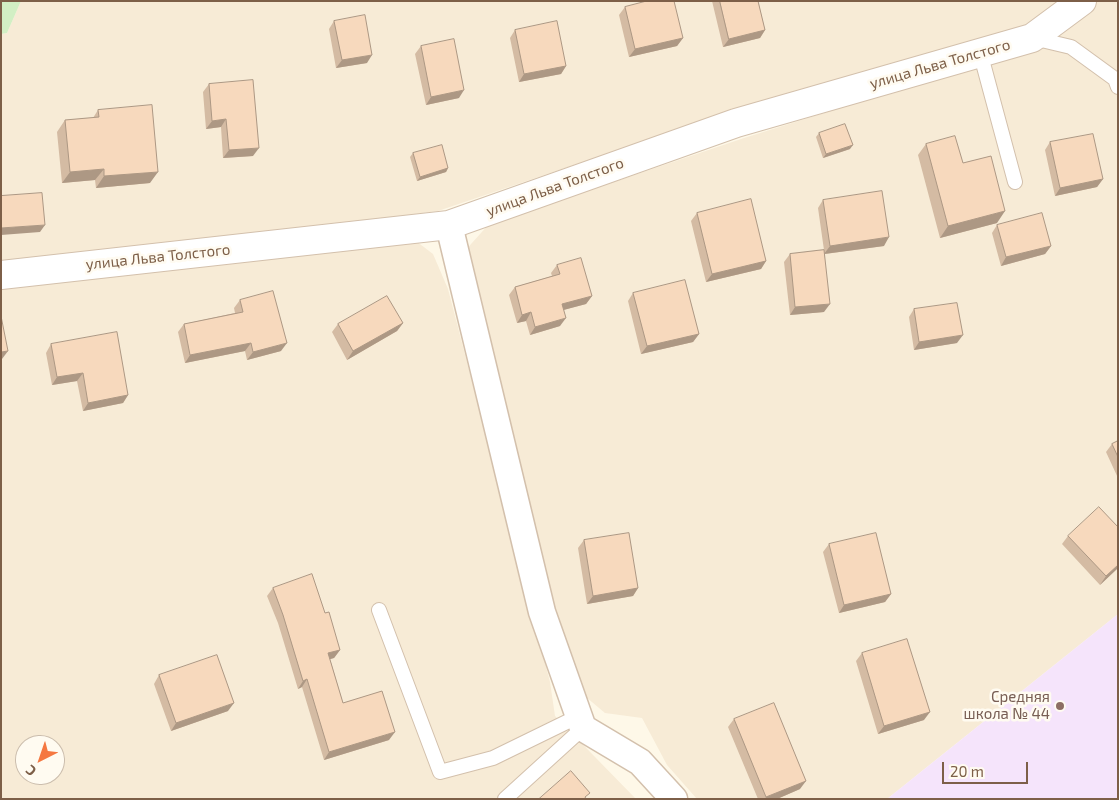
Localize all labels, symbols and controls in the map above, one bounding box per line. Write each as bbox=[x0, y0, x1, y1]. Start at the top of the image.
street label: улица Льва Толстого bbox=[868, 35, 1012, 93]
street label: улица Льва Толстого bbox=[484, 154, 626, 220]
street label: улица Льва Толстого bbox=[85, 240, 231, 274]
place label: Средняя школа № 44 bbox=[964, 688, 1050, 723]
marker: Средняя школа № 44 bbox=[1054, 700, 1066, 712]
north arrow bbox=[15, 735, 65, 785]
scale bar bbox=[944, 752, 1030, 784]
text: С bbox=[22, 762, 39, 780]
text: 20 m bbox=[950, 762, 984, 780]

